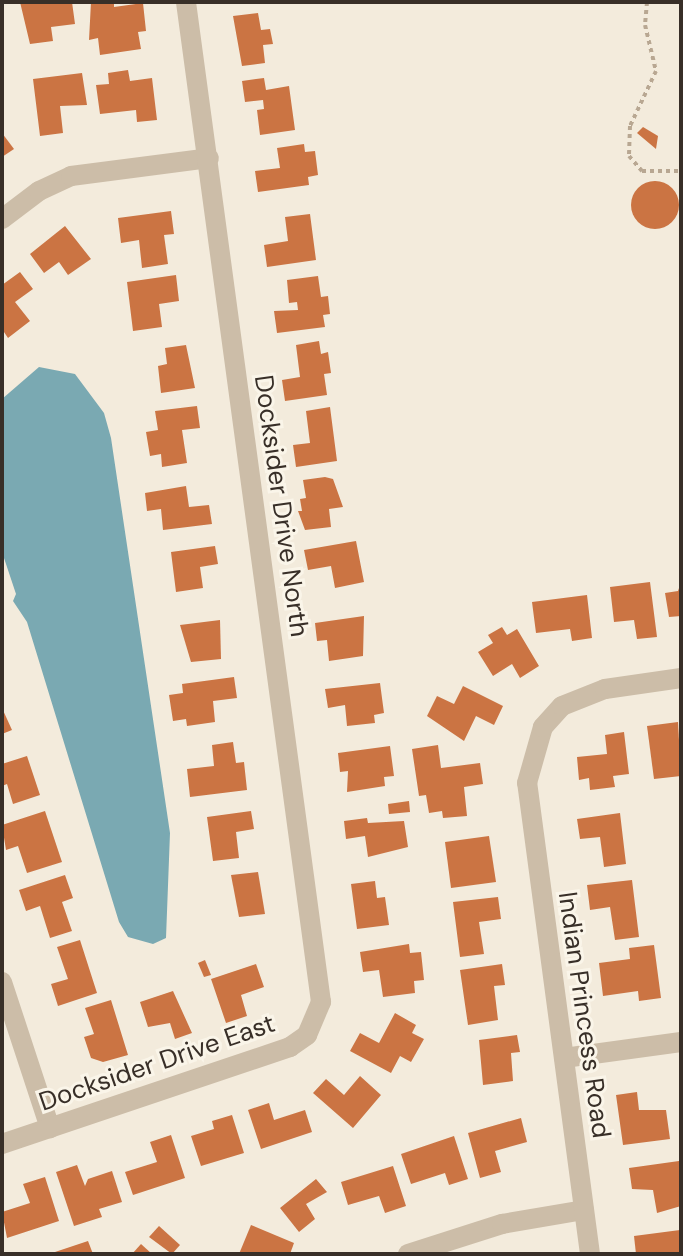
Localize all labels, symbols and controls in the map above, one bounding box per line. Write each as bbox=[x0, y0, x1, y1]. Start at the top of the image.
street label: Docksider Drive North bbox=[247, 373, 315, 639]
street label: Indian Princess Road bbox=[551, 890, 617, 1140]
street label: Docksider Drive East bbox=[35, 1008, 279, 1118]

